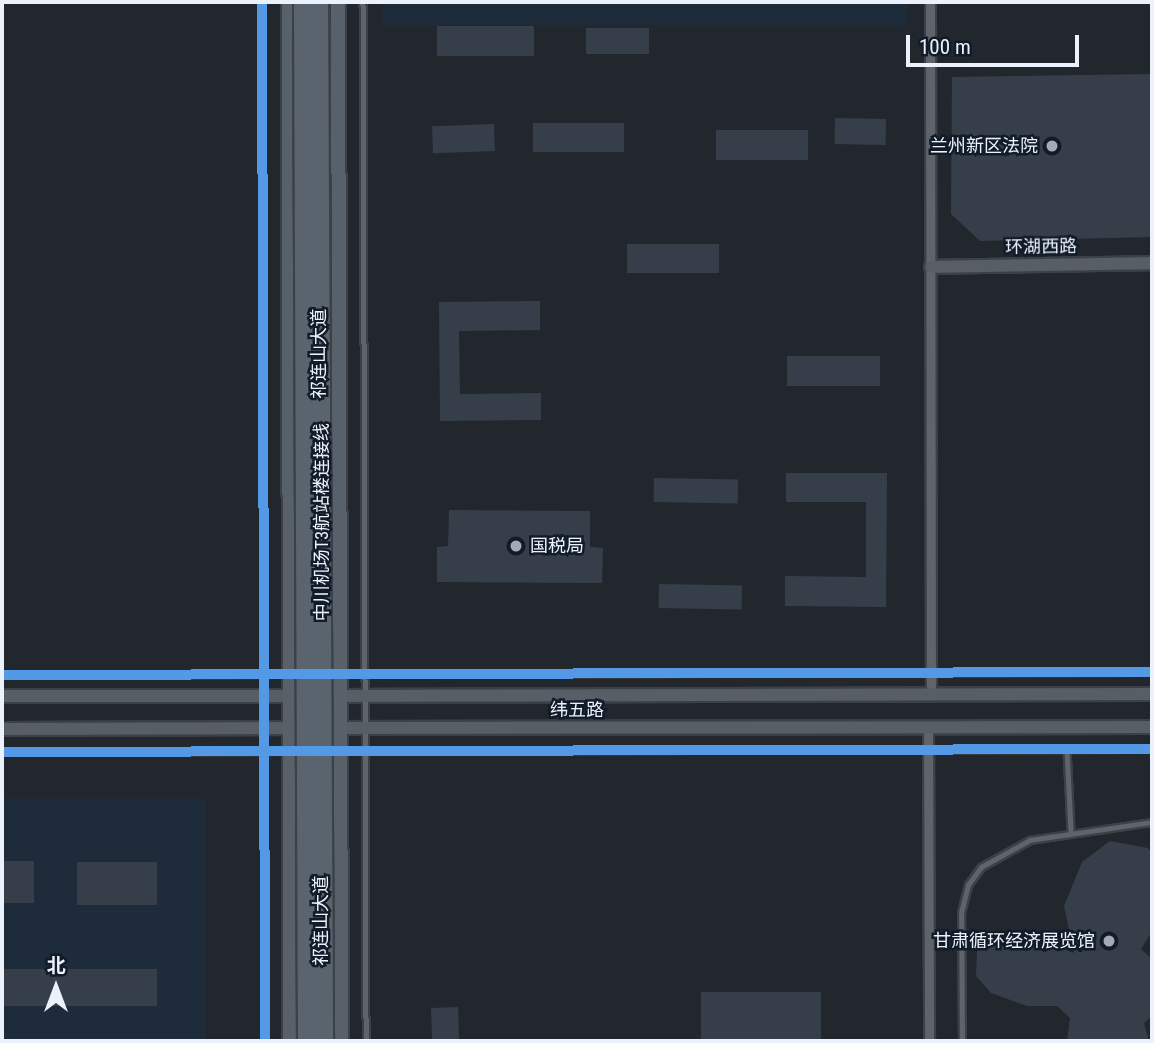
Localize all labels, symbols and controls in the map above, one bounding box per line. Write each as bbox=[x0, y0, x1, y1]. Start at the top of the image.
scale bar bbox=[909, 21, 1082, 65]
text: 100 m bbox=[919, 35, 971, 59]
place label: 兰州新区法院 bbox=[930, 135, 1038, 157]
marker: 兰州新区法院 bbox=[1044, 138, 1060, 154]
street label: 环湖西路 bbox=[1005, 236, 1077, 258]
street label: 祁连山大道 bbox=[308, 309, 330, 399]
street label: 中川机场T3航站楼连接线 bbox=[311, 423, 333, 621]
place label: 国税局 bbox=[530, 535, 584, 557]
marker: 国税局 bbox=[508, 538, 524, 554]
street label: 纬五路 bbox=[550, 699, 604, 721]
street label: 祁连山大道 bbox=[310, 876, 332, 966]
place label: 甘肃循环经济展览馆 bbox=[933, 930, 1095, 952]
marker: 甘肃循环经济展览馆 bbox=[1101, 933, 1117, 949]
north arrow bbox=[21, 952, 91, 1022]
text: 北 bbox=[46, 954, 66, 977]

